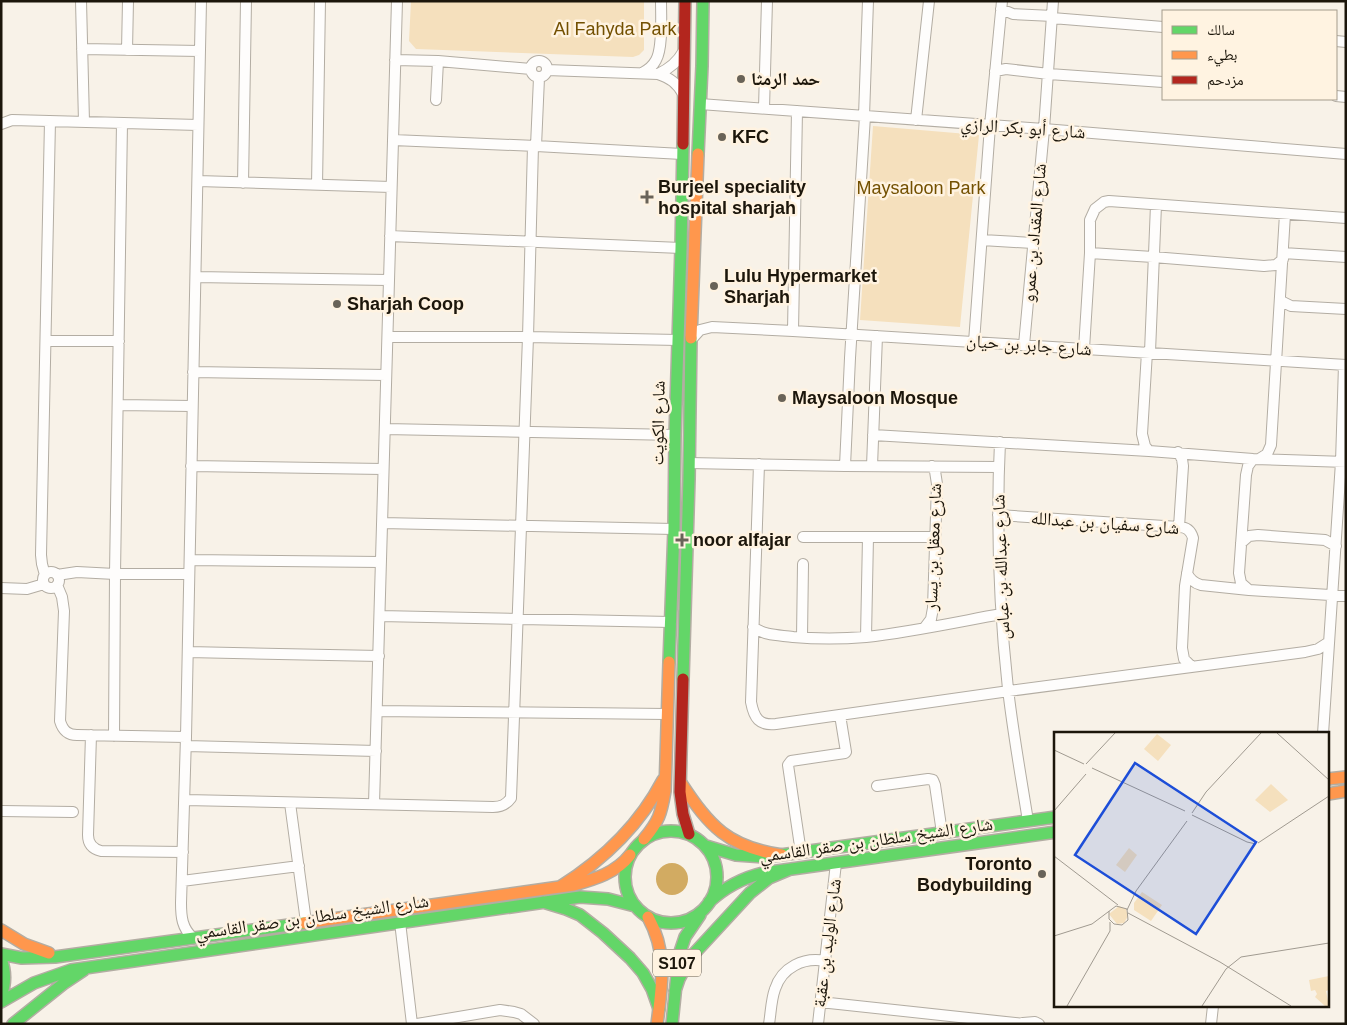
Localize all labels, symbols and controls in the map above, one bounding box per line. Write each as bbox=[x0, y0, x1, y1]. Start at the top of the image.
legend bbox=[1162, 10, 1337, 100]
park label: Al Fahyda Park bbox=[553, 19, 678, 39]
text: سالك bbox=[1207, 21, 1235, 38]
text: بطيء bbox=[1207, 46, 1237, 67]
place label: حمد الرمثا bbox=[751, 69, 820, 89]
text: مزدحم bbox=[1207, 71, 1244, 90]
marker: حمد الرمثا bbox=[735, 73, 747, 85]
street label: شارع أبو بكر الرازي bbox=[960, 113, 1086, 147]
place label: KFC bbox=[732, 127, 769, 147]
marker: KFC bbox=[716, 131, 728, 143]
street label: شارع المقداد بن عمرو bbox=[1018, 163, 1051, 304]
place label: Burjeel speciality hospital sharjah bbox=[658, 177, 806, 218]
park label: Maysaloon Park bbox=[856, 178, 987, 198]
marker: Burjeel speciality hospital sharjah bbox=[640, 190, 654, 204]
place label: Lulu Hypermarket Sharjah bbox=[724, 266, 877, 307]
marker: Lulu Hypermarket Sharjah bbox=[708, 280, 720, 292]
place label: Sharjah Coop bbox=[347, 294, 464, 314]
marker: Sharjah Coop bbox=[331, 298, 343, 310]
street label: شارع جابر بن حيان bbox=[965, 331, 1093, 360]
street label: شارع الكويت bbox=[647, 380, 670, 466]
place label: Maysaloon Mosque bbox=[792, 388, 958, 408]
marker: Maysaloon Mosque bbox=[776, 392, 788, 404]
street label: شارع معقل بن يسار bbox=[921, 483, 946, 612]
street label: شارع عبدالله بن عباس bbox=[988, 494, 1015, 640]
street label: شارع سفيان بن عبدالله bbox=[1030, 508, 1180, 539]
place label: noor alfajar bbox=[693, 530, 791, 550]
marker: noor alfajar bbox=[675, 533, 689, 547]
inset map bbox=[1054, 732, 1330, 1008]
street label: شارع الشيخ سلطان بن صقر القاسمي bbox=[758, 814, 995, 871]
place label: Toronto Bodybuilding bbox=[917, 854, 1032, 895]
marker: Toronto Bodybuilding bbox=[1036, 868, 1048, 880]
street label: شارع الوليد بن عقبة bbox=[809, 878, 846, 1009]
street label: شارع الشيخ سلطان بن صقر القاسمي bbox=[194, 891, 431, 948]
road number: S107 bbox=[653, 950, 701, 976]

